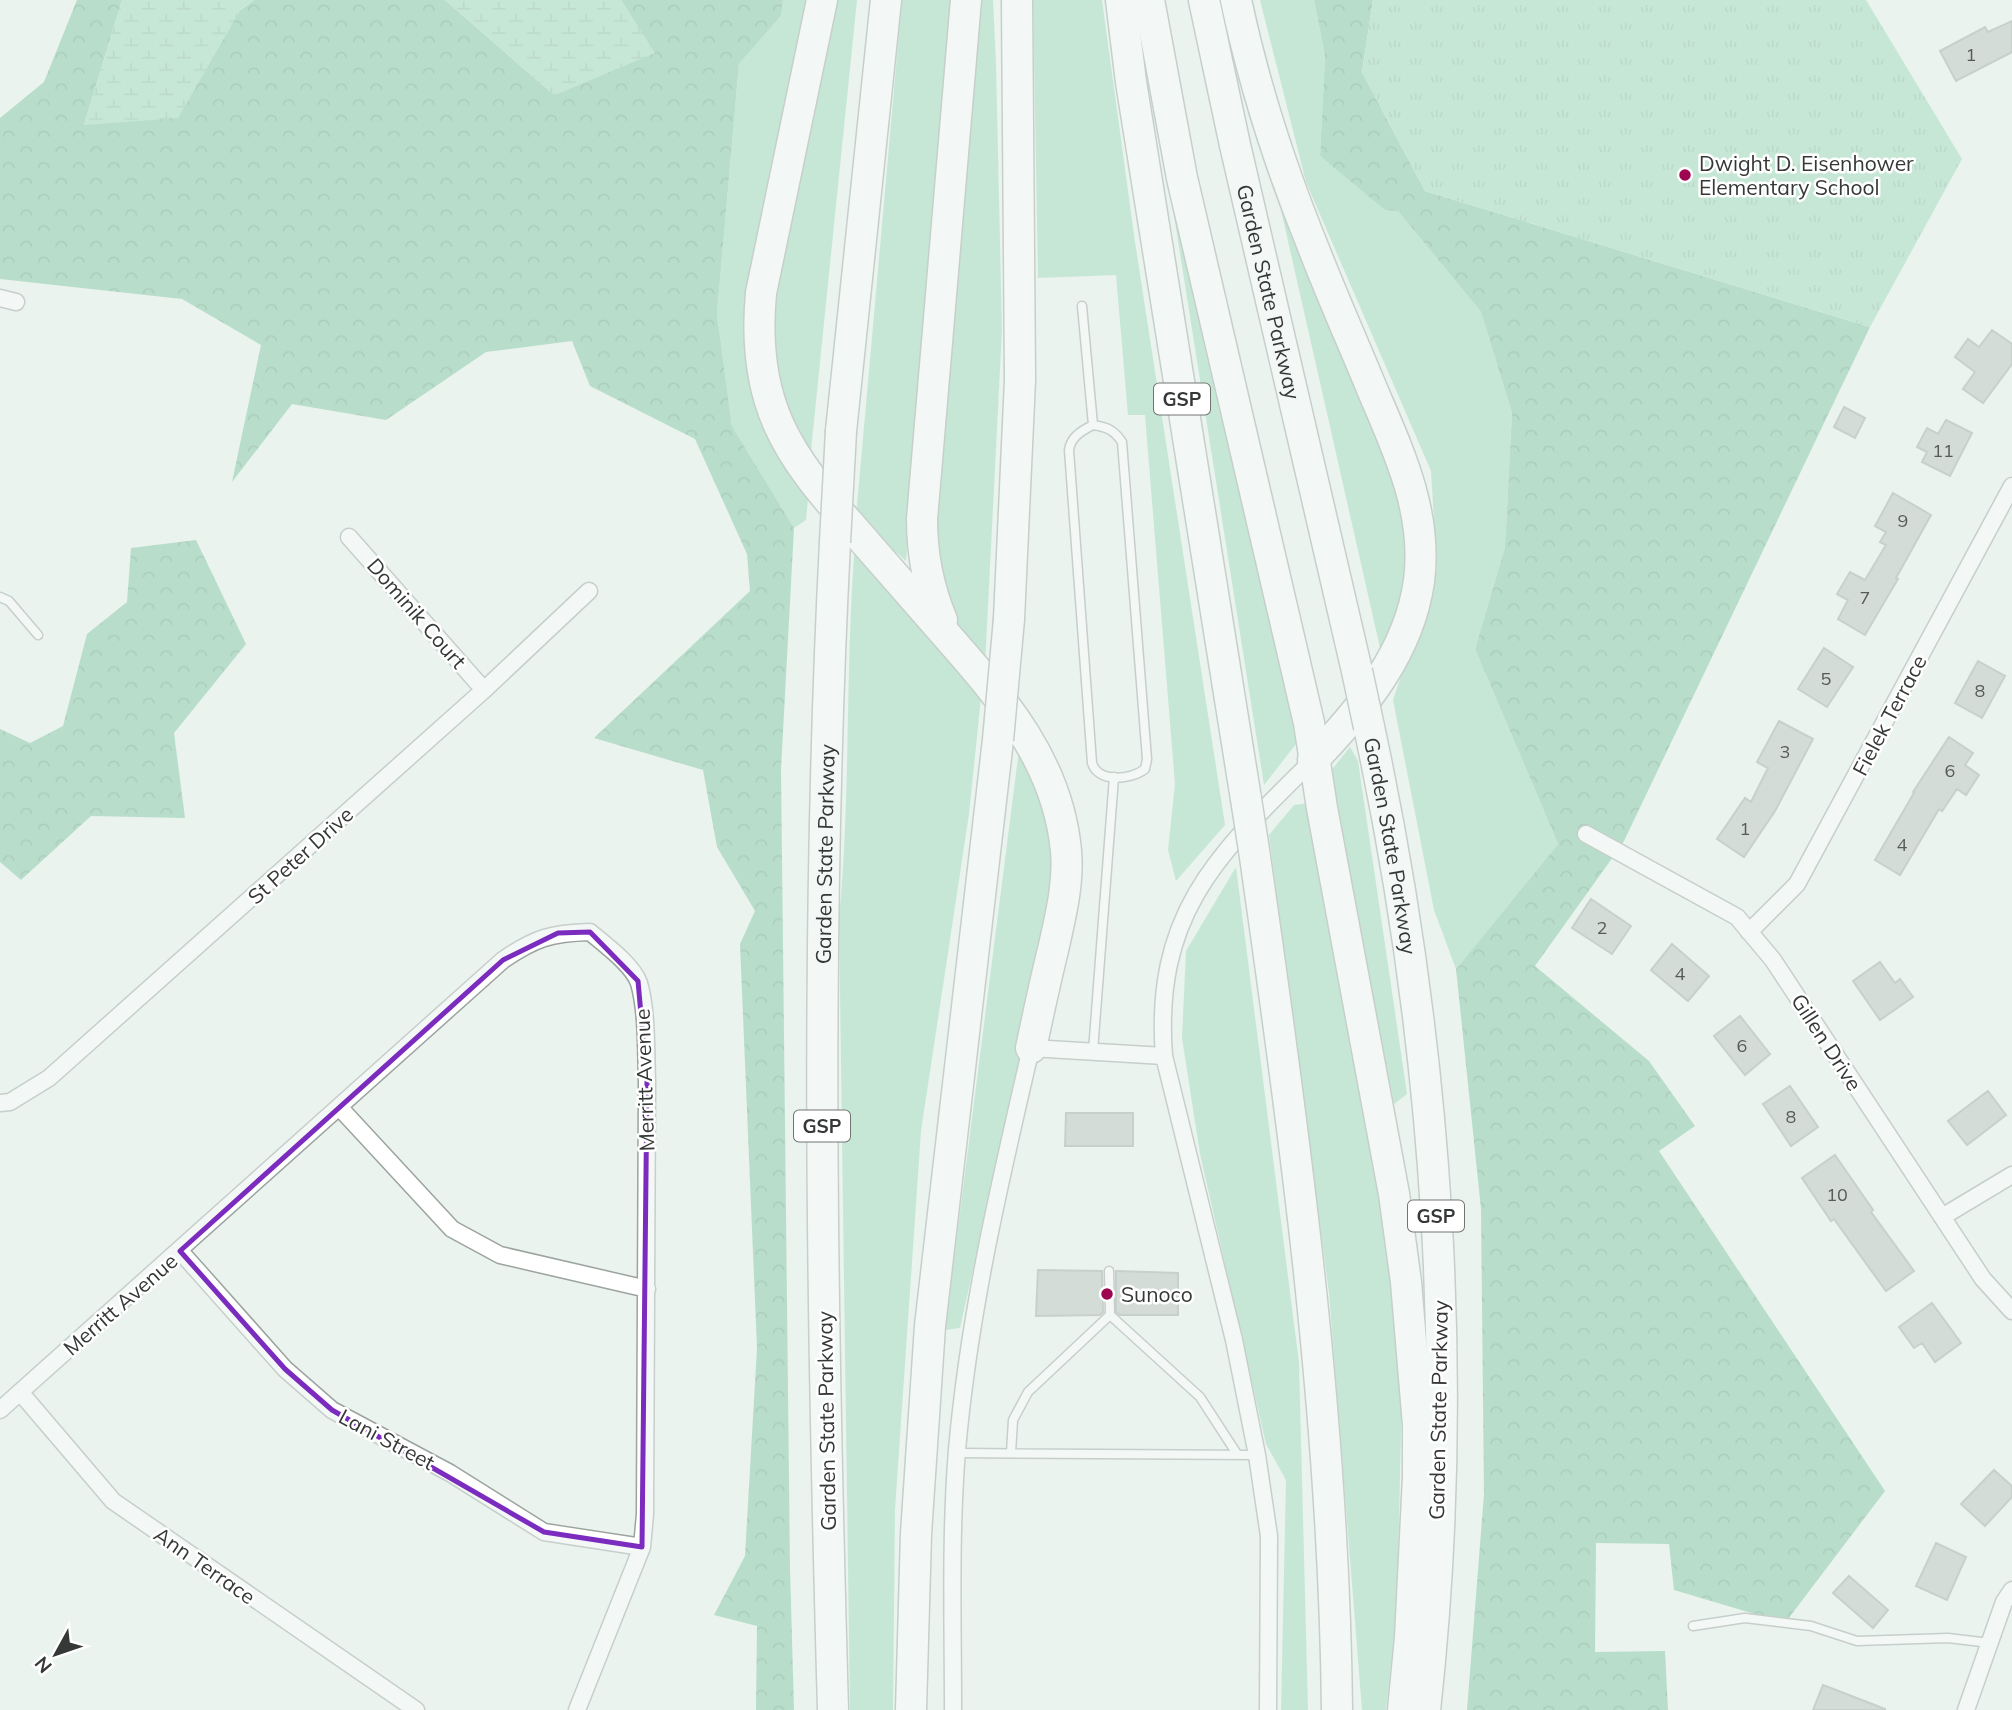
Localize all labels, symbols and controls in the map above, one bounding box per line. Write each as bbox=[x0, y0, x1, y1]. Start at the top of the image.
house number: 1 bbox=[1966, 43, 1976, 66]
place label: Dwight D. Eisenhower Elementary School bbox=[1699, 150, 1914, 200]
marker: Dwight D. Eisenhower Elementary School bbox=[1677, 167, 1693, 183]
street label: Garden State Parkway bbox=[1232, 182, 1307, 402]
road number: GSP bbox=[1154, 384, 1210, 414]
house number: 11 bbox=[1932, 439, 1954, 462]
house number: 9 bbox=[1898, 509, 1908, 532]
street label: Dominik Court bbox=[362, 552, 472, 674]
house number: 7 bbox=[1860, 586, 1870, 609]
street label: Fielek Terrace bbox=[1846, 650, 1932, 780]
house number: 5 bbox=[1821, 667, 1832, 690]
house number: 8 bbox=[1975, 679, 1985, 702]
street label: Garden State Parkway bbox=[1359, 735, 1423, 956]
house number: 3 bbox=[1780, 740, 1790, 763]
street label: Garden State Parkway bbox=[810, 744, 840, 964]
house number: 6 bbox=[1945, 759, 1955, 782]
street label: St Peter Drive bbox=[242, 801, 358, 909]
house number: 1 bbox=[1740, 817, 1750, 840]
house number: 4 bbox=[1897, 833, 1908, 856]
house number: 2 bbox=[1597, 916, 1607, 939]
house number: 4 bbox=[1675, 962, 1686, 985]
street label: Gillen Drive bbox=[1786, 989, 1868, 1095]
street label: Merritt Avenue bbox=[629, 1008, 659, 1152]
house number: 6 bbox=[1737, 1034, 1747, 1057]
house number: 8 bbox=[1786, 1105, 1796, 1128]
road number: GSP bbox=[794, 1110, 850, 1142]
house number: 10 bbox=[1826, 1183, 1848, 1206]
road number: GSP bbox=[1408, 1200, 1464, 1232]
street label: Merritt Avenue bbox=[58, 1247, 182, 1361]
place label: Sunoco bbox=[1121, 1281, 1193, 1307]
marker: Sunoco bbox=[1099, 1286, 1115, 1302]
street label: Garden State Parkway bbox=[1423, 1300, 1453, 1520]
street label: Garden State Parkway bbox=[811, 1311, 841, 1531]
street label: Lani Street bbox=[335, 1403, 439, 1475]
street label: Ann Terrace bbox=[149, 1521, 261, 1609]
north arrow bbox=[21, 1619, 91, 1689]
text: N bbox=[29, 1652, 57, 1678]

